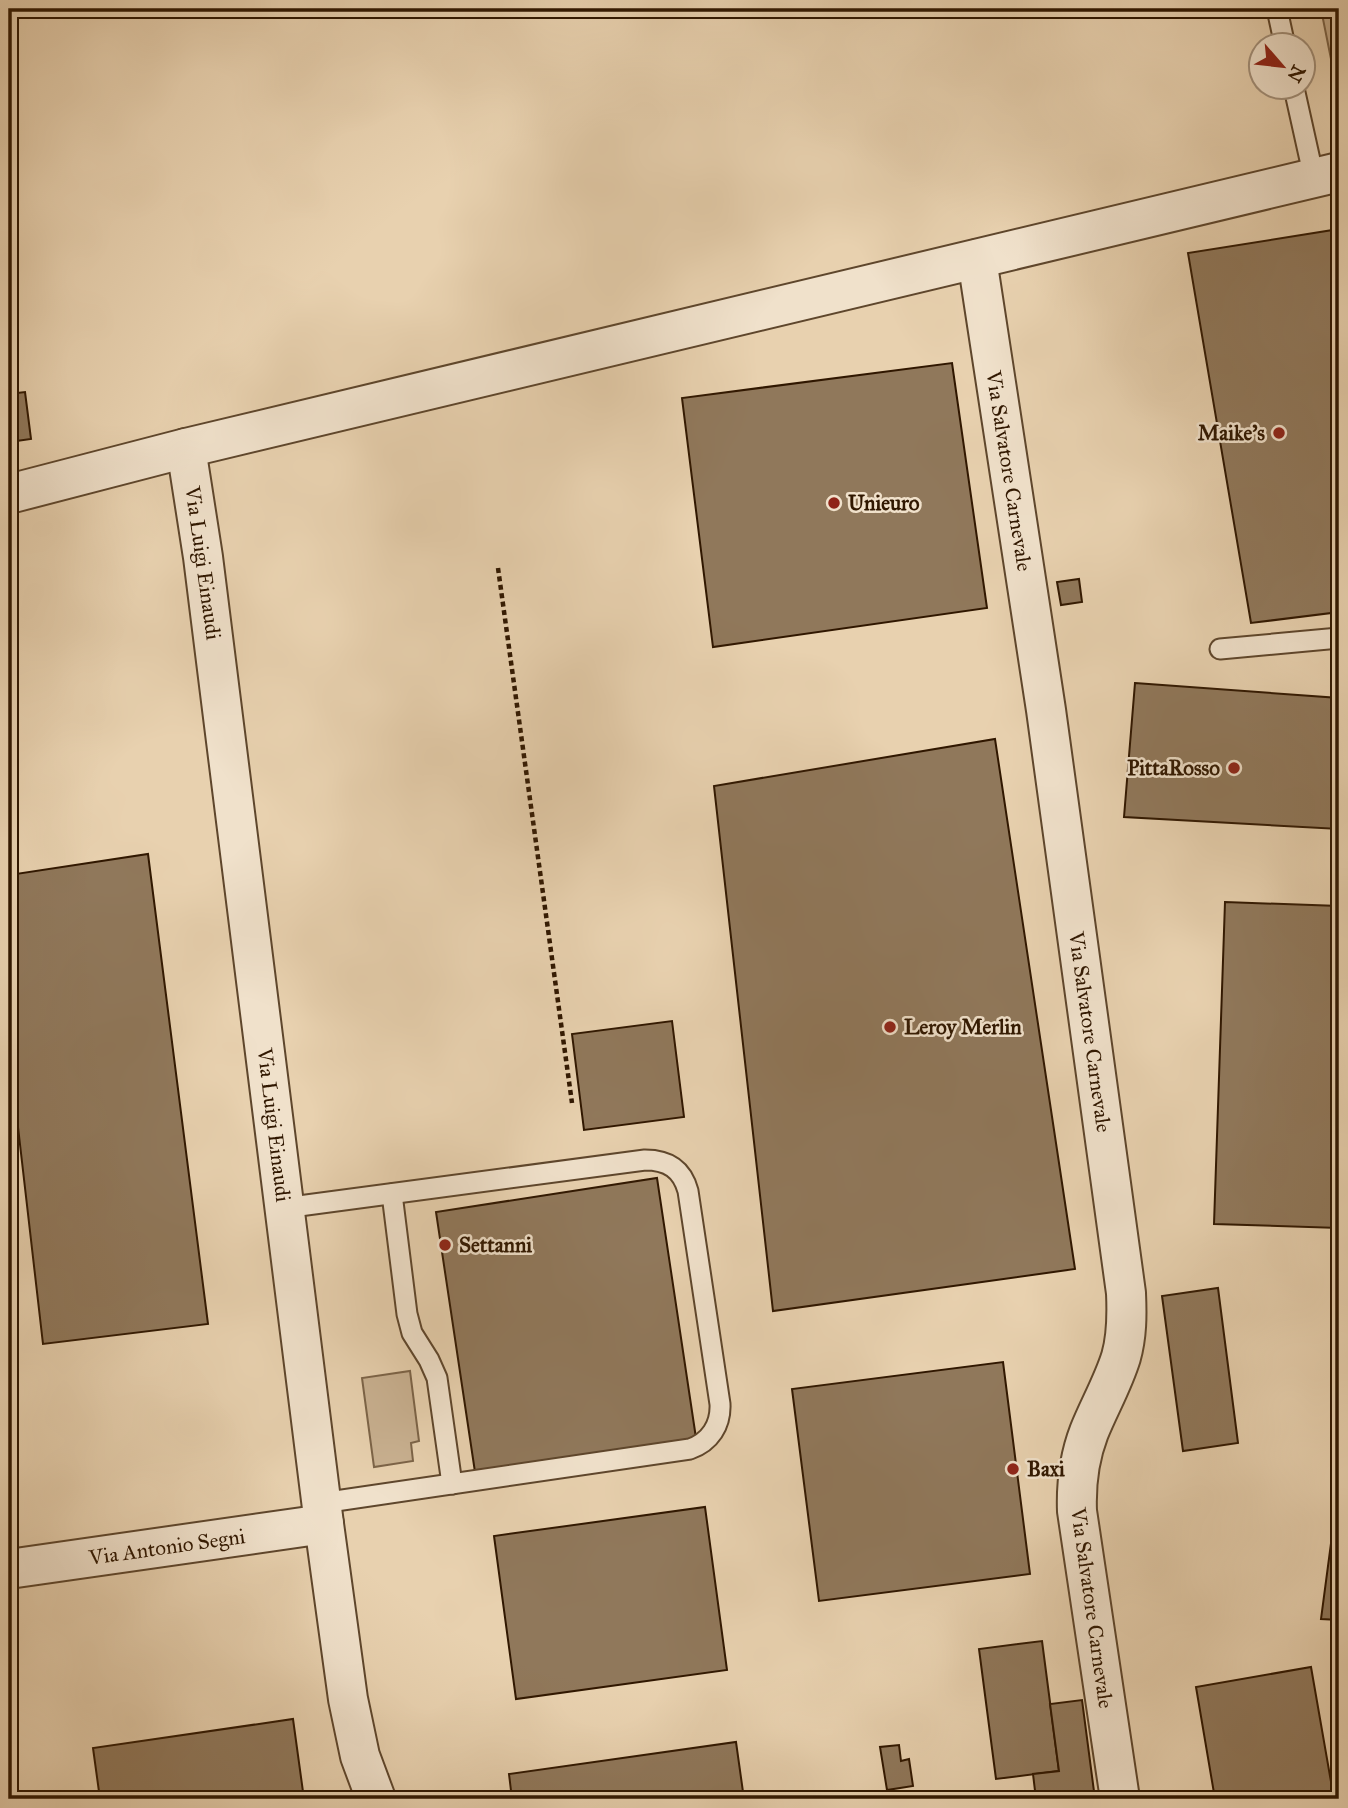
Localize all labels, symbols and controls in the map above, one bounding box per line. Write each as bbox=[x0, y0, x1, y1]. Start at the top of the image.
north arrow bbox=[1246, 32, 1316, 102]
text: N bbox=[1283, 61, 1311, 86]
street label: Via Salvatore Carnevale bbox=[980, 368, 1038, 573]
place label: Maike's bbox=[1198, 420, 1265, 446]
marker: Maike's bbox=[1271, 425, 1287, 441]
street label: Via Luigi Einaudi bbox=[179, 484, 227, 642]
place label: Unieuro bbox=[848, 490, 920, 516]
marker: Unieuro bbox=[826, 495, 842, 511]
place label: PittaRosso bbox=[1127, 755, 1220, 781]
marker: PittaRosso bbox=[1226, 760, 1242, 776]
street label: Via Salvatore Carnevale bbox=[1063, 929, 1117, 1134]
place label: Leroy Merlin bbox=[904, 1014, 1022, 1040]
marker: Leroy Merlin bbox=[882, 1019, 898, 1035]
street label: Via Luigi Einaudi bbox=[252, 1046, 296, 1204]
place label: Settanni bbox=[459, 1232, 532, 1258]
marker: Settanni bbox=[437, 1237, 453, 1253]
place label: Baxi bbox=[1027, 1456, 1065, 1482]
marker: Baxi bbox=[1005, 1461, 1021, 1477]
street label: Via Salvatore Carnevale bbox=[1065, 1505, 1119, 1710]
street label: Via Antonio Segni bbox=[86, 1523, 247, 1571]

